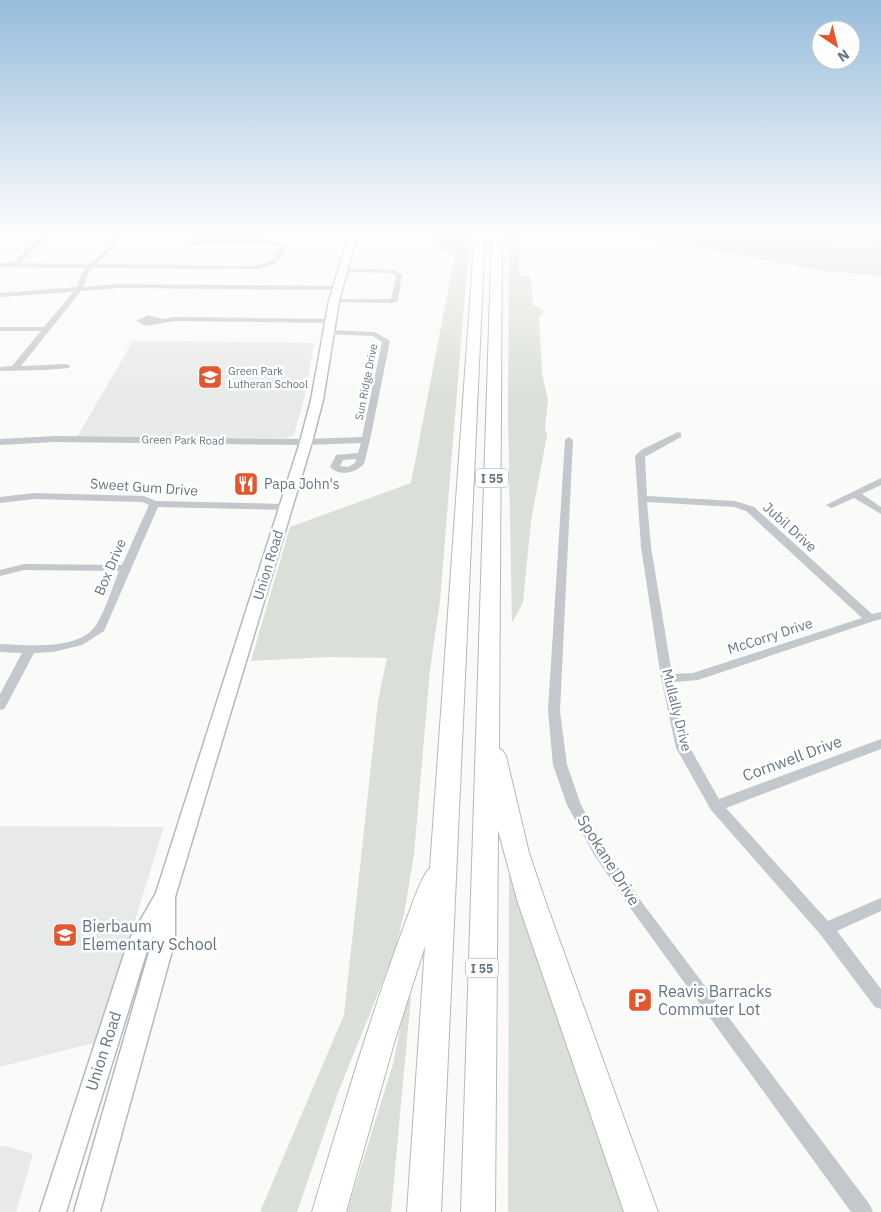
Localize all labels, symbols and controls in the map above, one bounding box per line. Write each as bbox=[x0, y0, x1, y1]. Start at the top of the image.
north arrow bbox=[811, 20, 861, 70]
text: N bbox=[834, 45, 853, 66]
street label: Sun Ridge Drive bbox=[352, 343, 380, 421]
school or university icon: Green Park Lutheran School bbox=[197, 364, 223, 390]
place label: Green Park Lutheran School bbox=[228, 364, 308, 391]
street label: Green Park Road bbox=[142, 432, 224, 448]
road number: I 55 bbox=[476, 468, 508, 488]
restaurant icon: Papa John's bbox=[233, 471, 259, 497]
street label: Sweet Gum Drive bbox=[89, 474, 199, 500]
place label: Papa John's bbox=[264, 475, 340, 493]
street label: Jubil Drive bbox=[759, 498, 821, 556]
street label: Union Road bbox=[249, 528, 287, 602]
street label: Box Drive bbox=[90, 536, 130, 598]
street label: McCorry Drive bbox=[725, 614, 815, 658]
street label: Mullally Drive bbox=[658, 667, 696, 753]
street label: Cornwell Drive bbox=[740, 731, 845, 785]
street label: Spokane Drive bbox=[573, 811, 645, 909]
place label: Bierbaum Elementary School bbox=[82, 916, 217, 954]
school or university icon: Bierbaum Elementary School bbox=[52, 922, 78, 948]
road number: I 55 bbox=[466, 958, 498, 978]
place label: Reavis Barracks Commuter Lot bbox=[658, 981, 772, 1019]
parking icon: Reavis Barracks Commuter Lot bbox=[627, 987, 653, 1013]
street label: Union Road bbox=[81, 1009, 125, 1093]

